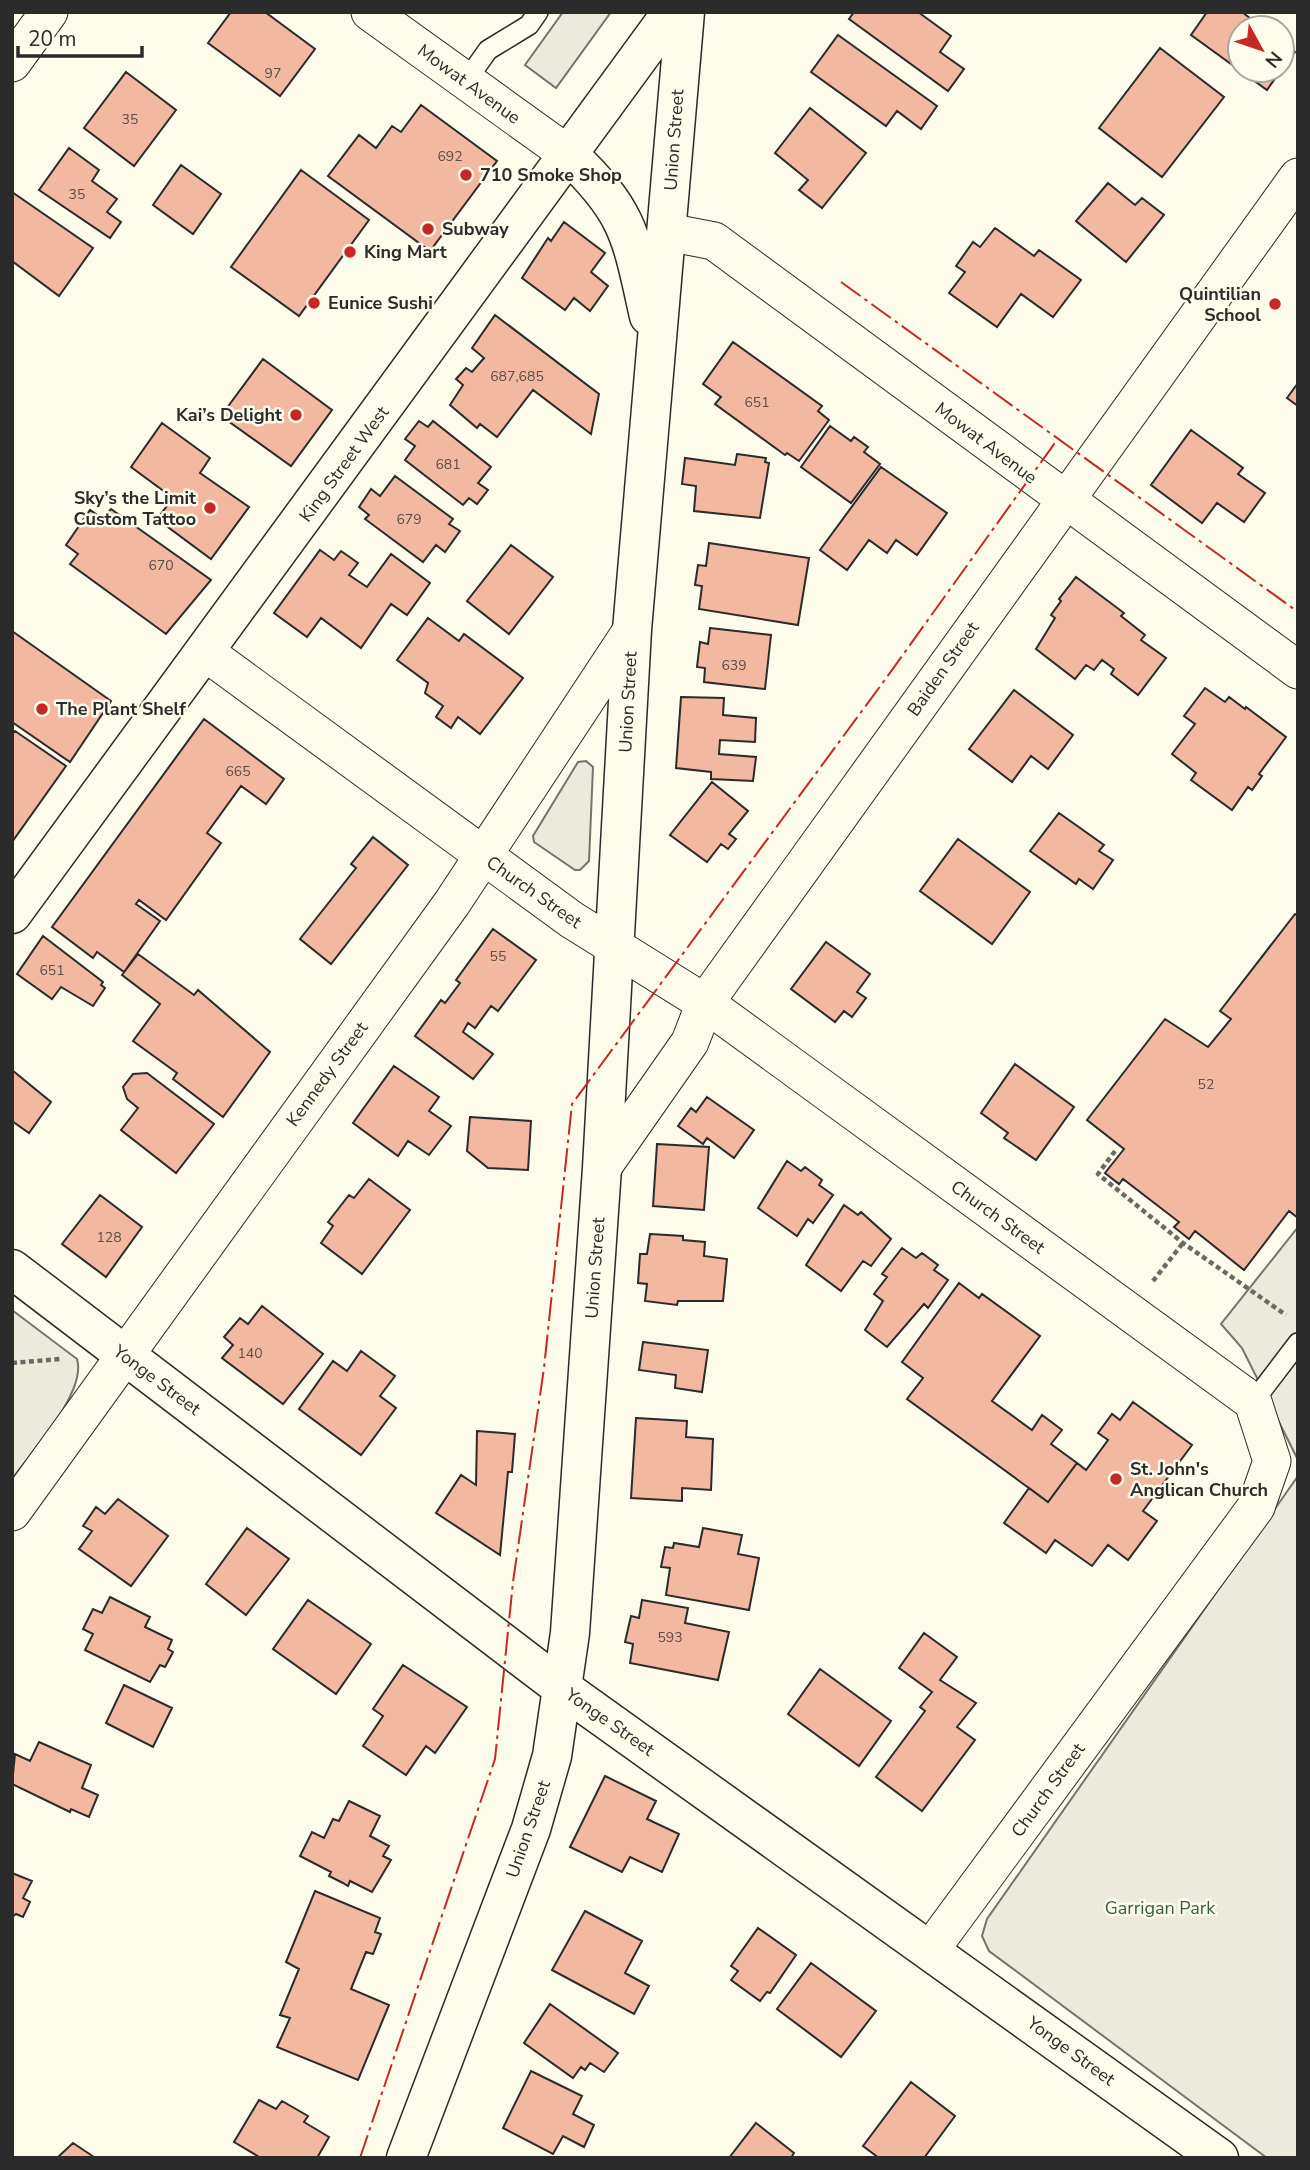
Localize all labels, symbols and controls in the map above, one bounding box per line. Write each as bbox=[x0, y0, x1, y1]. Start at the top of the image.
scale bar bbox=[18, 14, 142, 58]
north arrow bbox=[1226, 14, 1296, 84]
text: 20 m bbox=[28, 25, 77, 53]
street label: Mowat Avenue bbox=[413, 38, 525, 130]
text: N bbox=[1259, 45, 1288, 73]
house number: 97 bbox=[265, 64, 281, 83]
street label: Union Street bbox=[658, 88, 690, 191]
house number: 35 bbox=[122, 110, 138, 129]
house number: 692 bbox=[437, 147, 463, 166]
place label: 710 Smoke Shop bbox=[480, 163, 622, 187]
marker: 710 Smoke Shop bbox=[458, 167, 474, 183]
house number: 35 bbox=[69, 185, 85, 204]
place label: Subway bbox=[442, 217, 509, 241]
marker: Subway bbox=[420, 221, 436, 237]
place label: King Mart bbox=[364, 240, 447, 264]
marker: King Mart bbox=[342, 244, 358, 260]
place label: Quintilian School bbox=[1179, 282, 1261, 327]
place label: Eunice Sushi bbox=[328, 291, 433, 315]
marker: Eunice Sushi bbox=[306, 295, 322, 311]
marker: Quintilian School bbox=[1267, 296, 1283, 312]
house number: 687,685 bbox=[490, 367, 544, 386]
house number: 651 bbox=[744, 393, 770, 412]
street label: Mowat Avenue bbox=[930, 397, 1042, 489]
street label: King Street West bbox=[294, 401, 395, 527]
place label: Kai’s Delight bbox=[176, 403, 282, 427]
marker: Kai’s Delight bbox=[288, 407, 304, 423]
house number: 681 bbox=[435, 455, 461, 474]
place label: Sky’s the Limit Custom Tattoo bbox=[73, 486, 196, 531]
marker: Sky’s the Limit Custom Tattoo bbox=[202, 500, 218, 516]
house number: 679 bbox=[396, 510, 422, 529]
house number: 670 bbox=[148, 556, 174, 575]
street label: Baiden Street bbox=[902, 617, 985, 721]
street label: Union Street bbox=[613, 650, 643, 753]
house number: 639 bbox=[721, 656, 747, 675]
place label: The Plant Shelf bbox=[56, 697, 186, 721]
marker: The Plant Shelf bbox=[34, 701, 50, 717]
house number: 665 bbox=[225, 762, 251, 781]
street label: Church Street bbox=[482, 850, 587, 934]
house number: 55 bbox=[490, 947, 506, 966]
house number: 651 bbox=[39, 961, 65, 980]
street label: Kennedy Street bbox=[281, 1016, 374, 1131]
house number: 52 bbox=[1198, 1075, 1214, 1094]
street label: Church Street bbox=[946, 1175, 1051, 1260]
street label: Union Street bbox=[579, 1216, 611, 1319]
house number: 128 bbox=[96, 1228, 122, 1247]
street label: Yonge Street bbox=[108, 1339, 206, 1421]
house number: 140 bbox=[237, 1344, 263, 1363]
place label: St. John's Anglican Church bbox=[1130, 1457, 1268, 1502]
marker: St. John's Anglican Church bbox=[1108, 1471, 1124, 1487]
house number: 593 bbox=[657, 1628, 683, 1647]
street label: Yonge Street bbox=[560, 1682, 660, 1762]
street label: Church Street bbox=[1006, 1737, 1091, 1842]
street label: Union Street bbox=[500, 1776, 556, 1881]
park label: Garrigan Park bbox=[1105, 1896, 1216, 1920]
street label: Yonge Street bbox=[1021, 2010, 1120, 2092]

